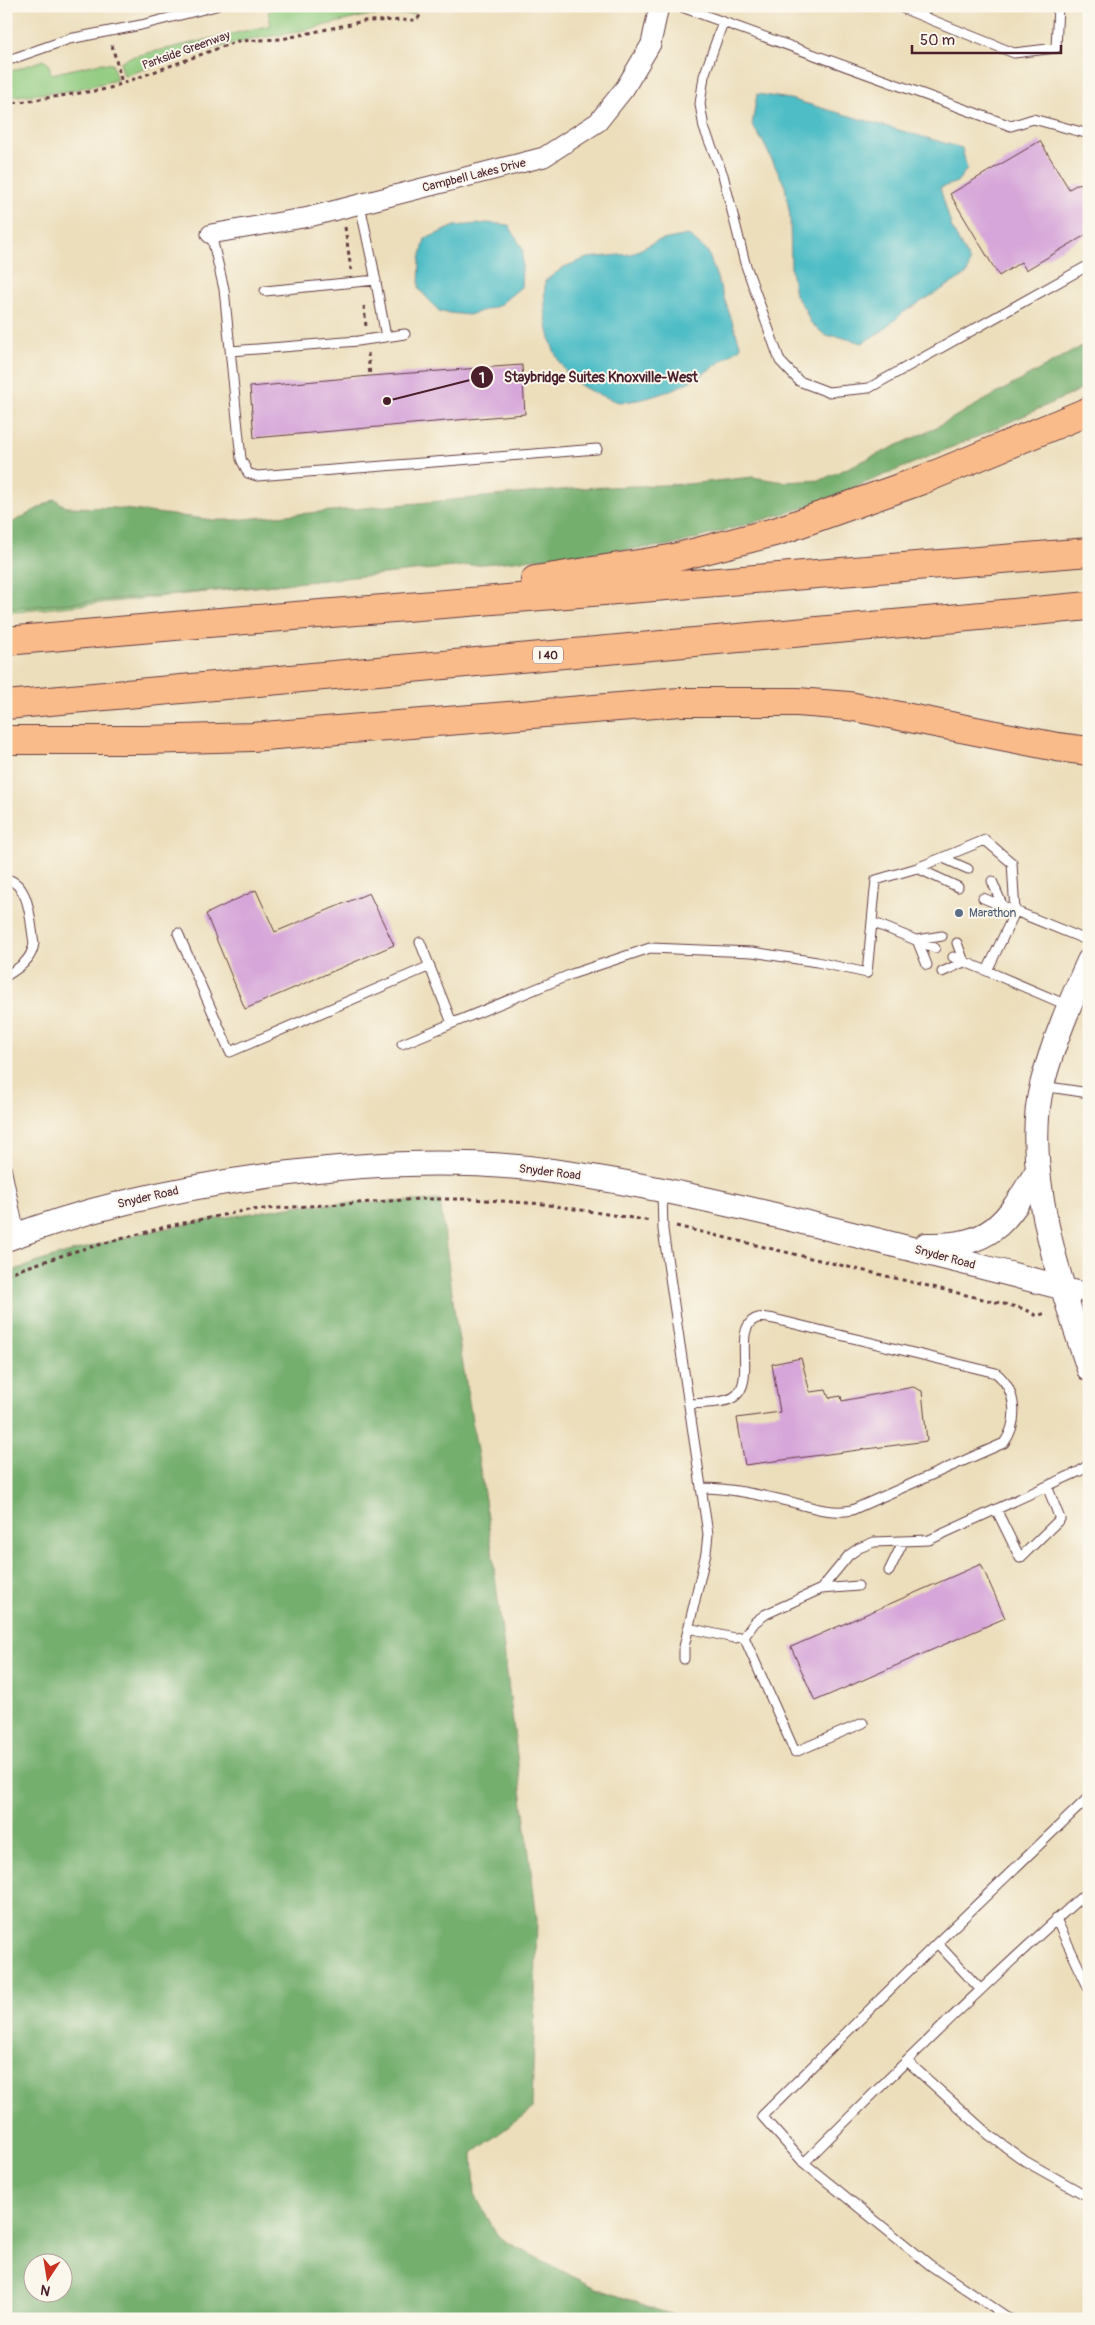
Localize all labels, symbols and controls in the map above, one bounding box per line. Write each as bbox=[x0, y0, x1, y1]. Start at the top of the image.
scale bar bbox=[912, 22, 1061, 54]
street label: Parkside Greenway bbox=[140, 28, 232, 73]
text: 50 m bbox=[920, 31, 955, 50]
street label: Campbell Lakes Drive bbox=[421, 155, 528, 196]
callout: Staybridge Suites Knoxville-West bbox=[469, 363, 708, 392]
text: 1 bbox=[479, 369, 485, 388]
text: Staybridge Suites Knoxville-West bbox=[504, 369, 698, 386]
road number: I 40 bbox=[533, 646, 563, 664]
place label: Marathon bbox=[969, 906, 1017, 921]
marker: Marathon bbox=[953, 907, 965, 919]
street label: Snyder Road bbox=[518, 1161, 582, 1184]
street label: Snyder Road bbox=[116, 1183, 180, 1212]
street label: Snyder Road bbox=[913, 1242, 977, 1273]
north arrow bbox=[22, 2252, 72, 2302]
text: N bbox=[39, 2281, 52, 2300]

